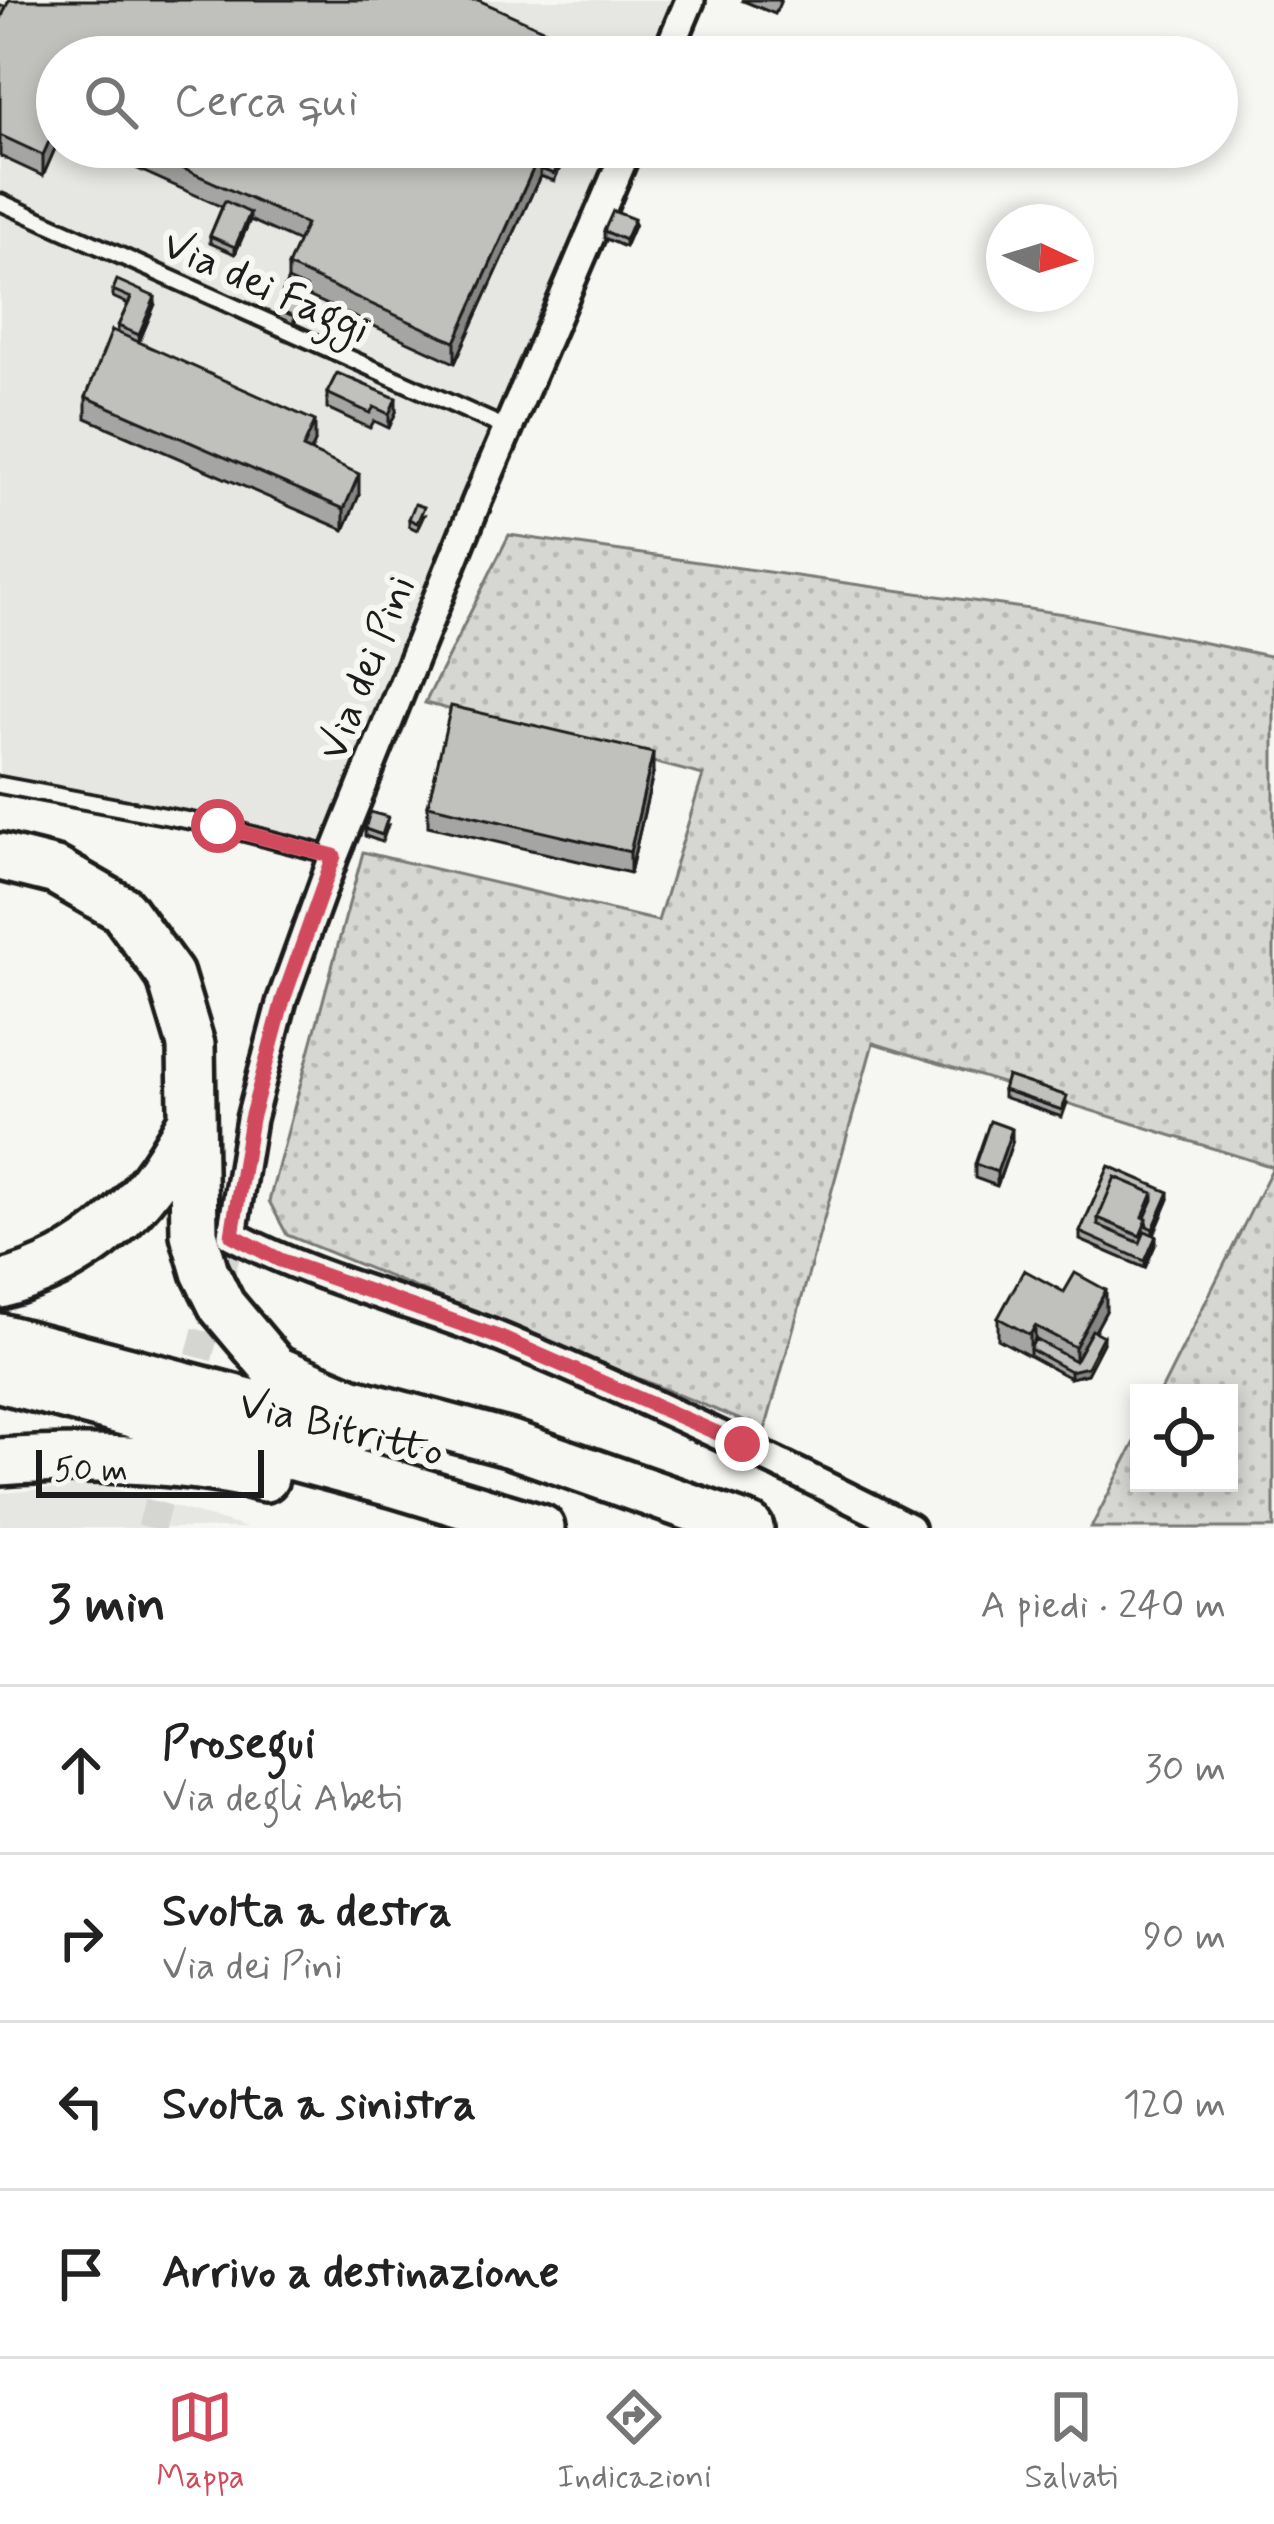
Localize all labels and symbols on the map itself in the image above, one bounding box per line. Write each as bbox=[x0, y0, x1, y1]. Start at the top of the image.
north arrow bbox=[986, 204, 1094, 312]
street label: Via dei Faggi bbox=[152, 218, 378, 362]
street label: Via dei Pini bbox=[306, 568, 430, 769]
route start bbox=[191, 799, 245, 853]
street label: Via Bitritto bbox=[233, 1377, 449, 1481]
route end bbox=[715, 1417, 769, 1471]
scale bar bbox=[36, 1444, 264, 1497]

